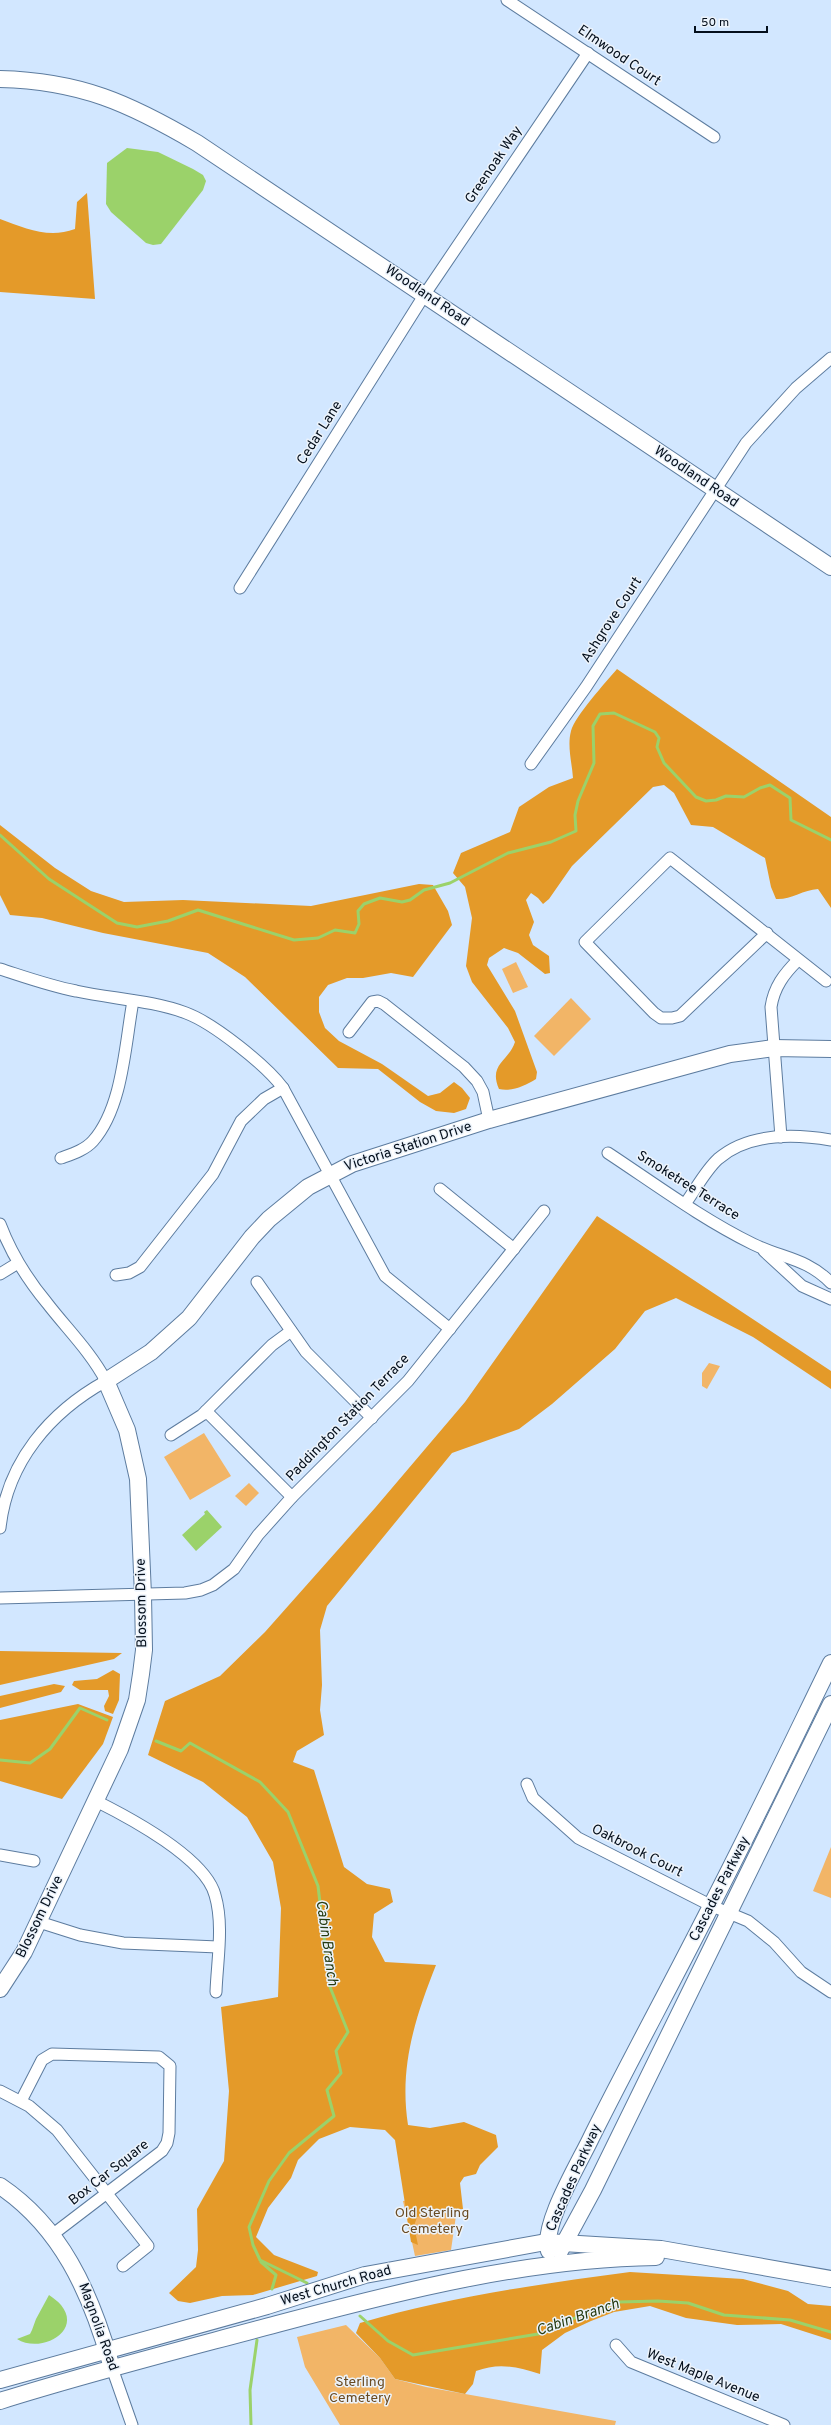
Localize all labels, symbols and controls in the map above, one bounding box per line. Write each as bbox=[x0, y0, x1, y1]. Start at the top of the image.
scale bar bbox=[695, 8, 767, 34]
text: 50 m bbox=[701, 15, 729, 31]
street label: Elmwood Court bbox=[574, 22, 664, 90]
street label: Greenoak Way bbox=[462, 123, 526, 207]
street label: Woodland Road bbox=[382, 261, 472, 331]
street label: Cedar Lane bbox=[294, 398, 346, 468]
street label: Woodland Road bbox=[651, 442, 741, 512]
street label: Ashgrove Court bbox=[578, 574, 646, 666]
street label: Victoria Station Drive bbox=[342, 1118, 474, 1176]
street label: Smoketree Terrace bbox=[634, 1148, 742, 1224]
street label: Paddington Station Terrace bbox=[283, 1351, 413, 1485]
street label: Blossom Drive bbox=[133, 1558, 151, 1648]
street label: Oakbrook Court bbox=[589, 1821, 685, 1881]
street label: Cascades Parkway bbox=[686, 1834, 754, 1944]
street label: Blossom Drive bbox=[13, 1873, 67, 1961]
water label: Cabin Branch bbox=[311, 1899, 341, 1987]
street label: Cascades Parkway bbox=[543, 2122, 605, 2234]
street label: Box Car Square bbox=[66, 2136, 152, 2210]
park label: Old Sterling Cemetery bbox=[395, 2205, 469, 2238]
street label: West Church Road bbox=[279, 2262, 393, 2310]
street label: Magnolia Road bbox=[74, 2281, 122, 2373]
water label: Cabin Branch bbox=[534, 2295, 622, 2341]
street label: West Maple Avenue bbox=[644, 2345, 762, 2407]
park label: Sterling Cemetery bbox=[329, 2374, 391, 2407]

